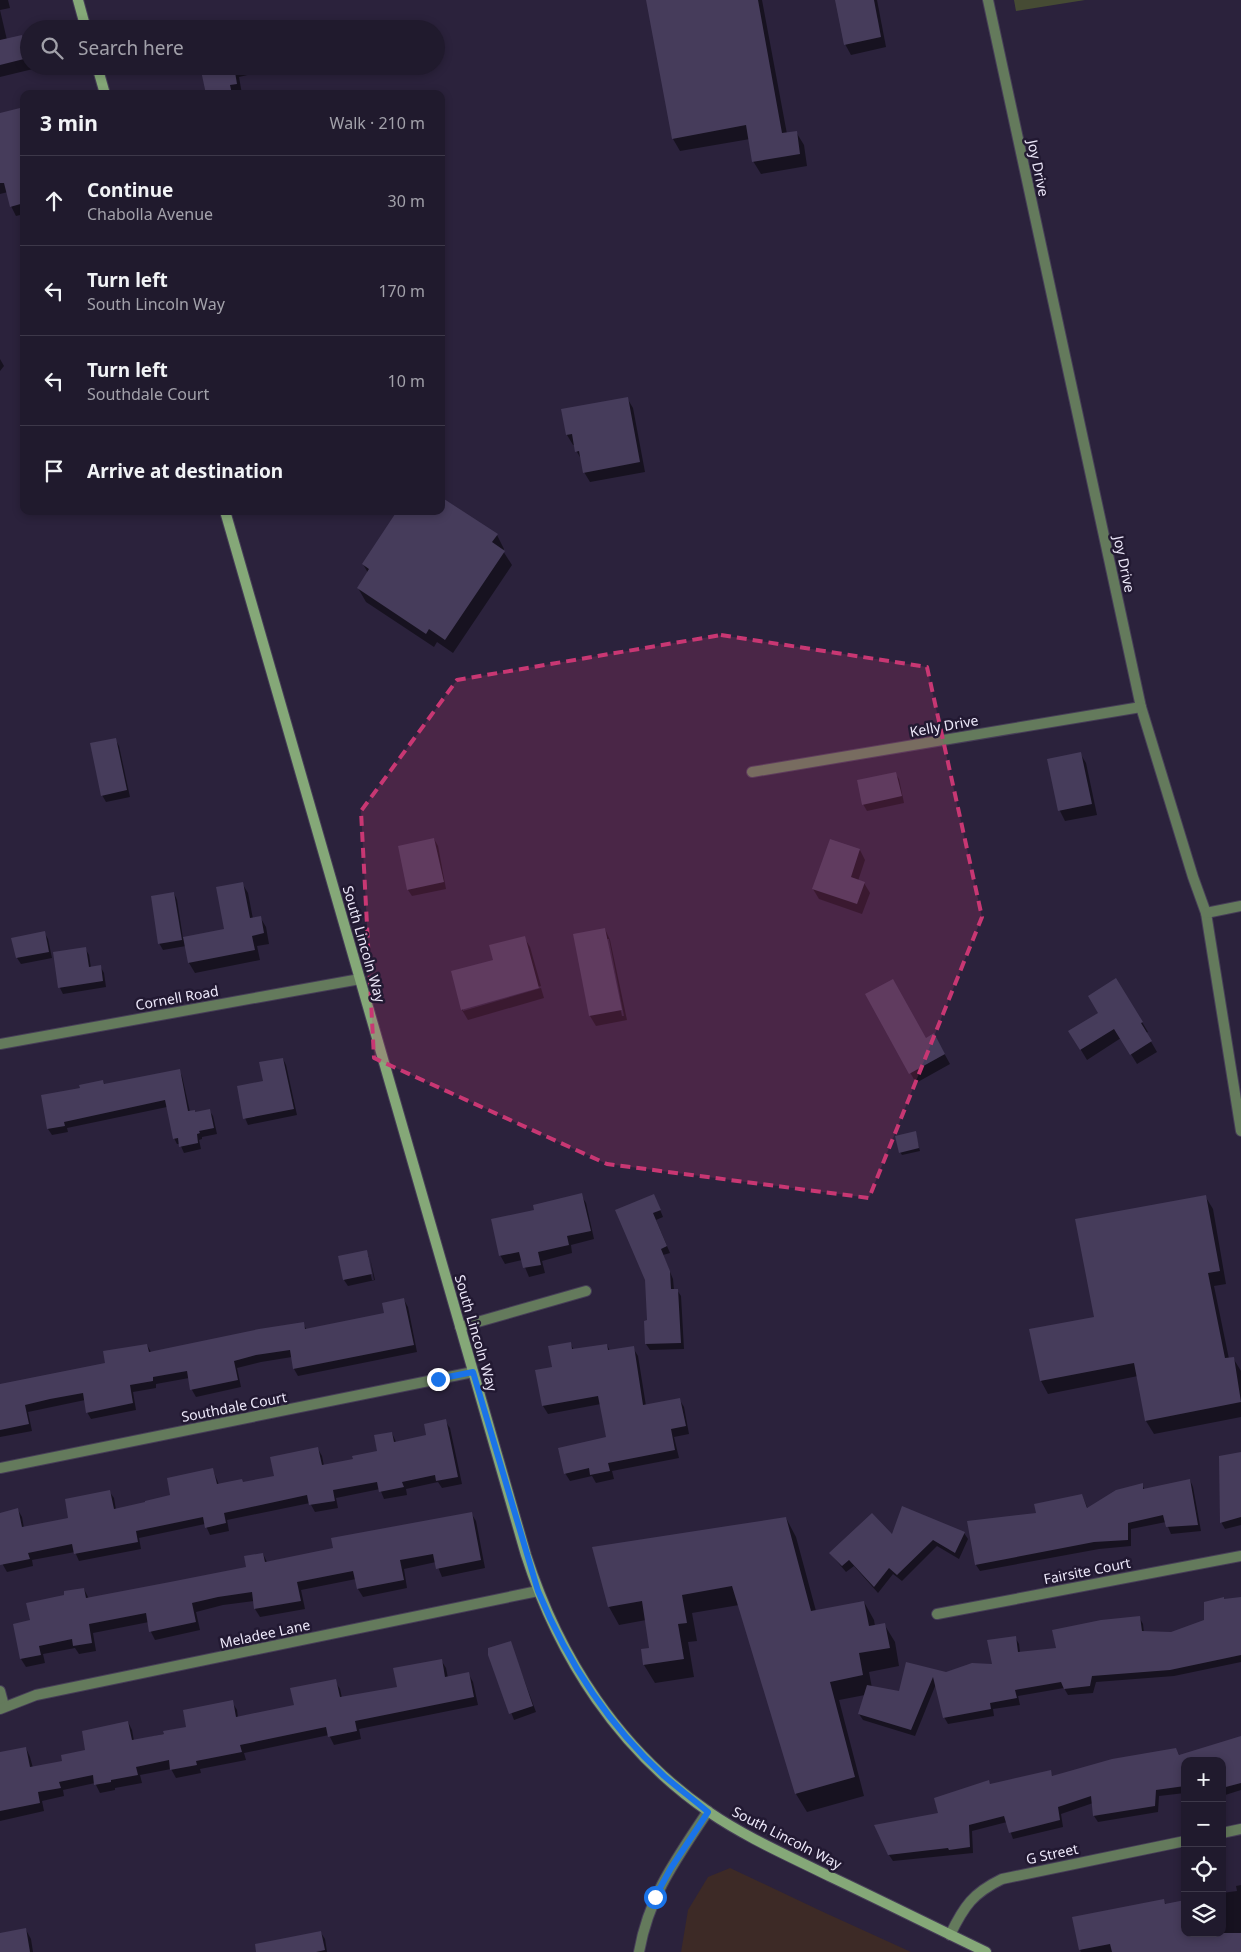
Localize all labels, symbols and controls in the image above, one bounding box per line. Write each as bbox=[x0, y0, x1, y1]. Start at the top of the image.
search box bbox=[20, 20, 445, 75]
icon: search bbox=[38, 34, 66, 62]
text: Search here bbox=[78, 35, 184, 61]
text: 3 min bbox=[40, 109, 98, 137]
text: Walk · 210 m bbox=[330, 112, 425, 134]
street label: Joy Drive bbox=[1023, 136, 1054, 198]
text: Continue bbox=[87, 177, 173, 203]
icon: ahead bbox=[40, 187, 68, 215]
text: 30 m bbox=[388, 190, 425, 212]
text: Chabolla Avenue bbox=[87, 203, 213, 225]
text: Turn left bbox=[87, 267, 168, 293]
icon: left bbox=[40, 277, 68, 305]
text: 170 m bbox=[378, 280, 425, 302]
text: South Lincoln Way bbox=[87, 293, 225, 315]
text: Turn left bbox=[87, 357, 168, 383]
icon: left bbox=[40, 367, 68, 395]
text: 10 m bbox=[388, 370, 425, 392]
text: Southdale Court bbox=[87, 383, 209, 405]
icon: arrive bbox=[40, 457, 68, 485]
text: Arrive at destination bbox=[87, 458, 283, 484]
street label: Joy Drive bbox=[1109, 532, 1140, 594]
street label: Kelly Drive bbox=[908, 710, 980, 741]
street label: South Lincoln Way bbox=[339, 883, 390, 1005]
street label: Cornell Road bbox=[134, 981, 220, 1014]
street label: South Lincoln Way bbox=[451, 1272, 502, 1394]
route end bbox=[427, 1368, 450, 1391]
street label: Southdale Court bbox=[180, 1387, 288, 1426]
street label: Fairsite Court bbox=[1042, 1553, 1132, 1588]
street label: Meladee Lane bbox=[218, 1615, 312, 1652]
map controls bbox=[1181, 1757, 1226, 1937]
button: + bbox=[1181, 1757, 1226, 1802]
street label: South Lincoln Way bbox=[729, 1802, 846, 1874]
button: − bbox=[1181, 1802, 1226, 1847]
street label: G Street bbox=[1024, 1839, 1080, 1868]
button: locate bbox=[1181, 1847, 1226, 1892]
route start bbox=[644, 1886, 667, 1909]
button: layers bbox=[1181, 1892, 1226, 1937]

